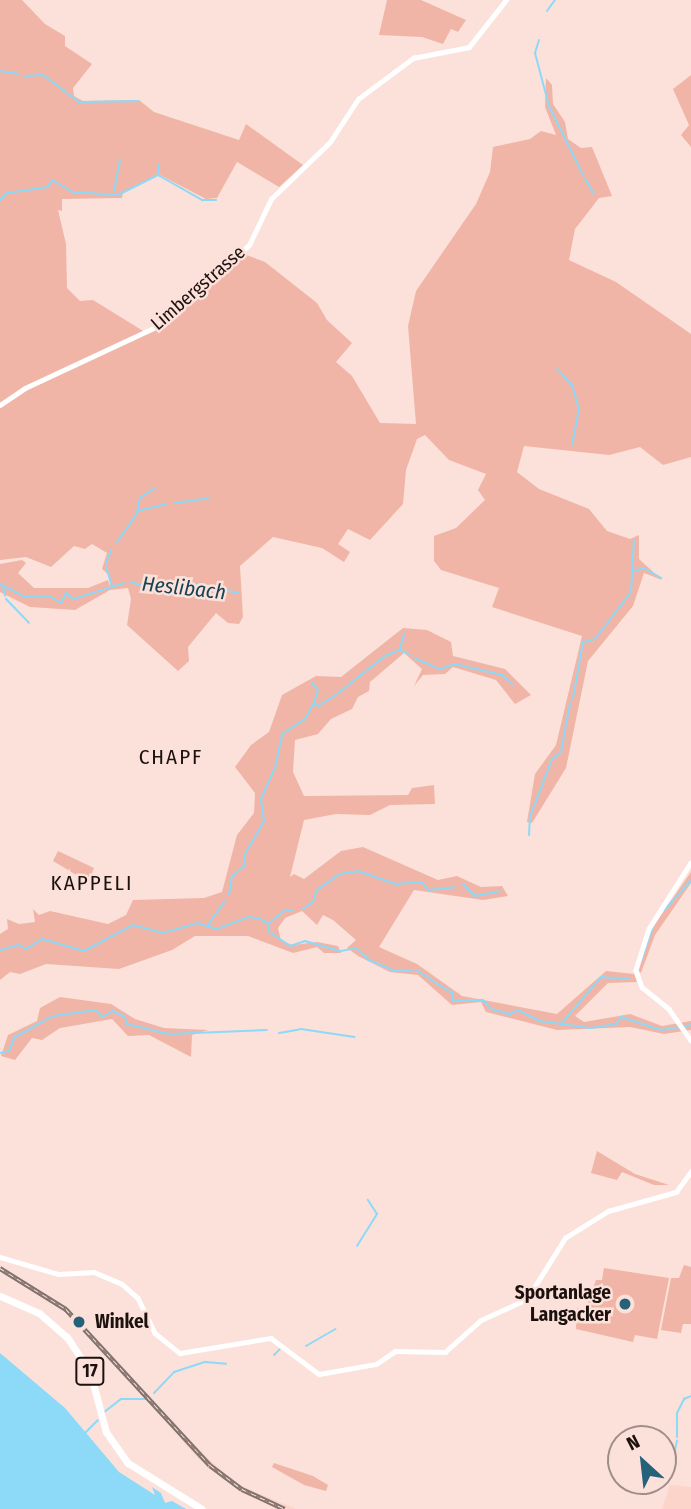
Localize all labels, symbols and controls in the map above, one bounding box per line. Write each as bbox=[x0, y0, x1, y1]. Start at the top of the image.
street label: Limbergstrasse bbox=[146, 241, 250, 335]
water label: Heslibach bbox=[141, 571, 227, 605]
district label: CHAPF bbox=[139, 744, 203, 770]
district label: KAPPELI bbox=[51, 870, 133, 896]
place label: Sportanlage Langacker bbox=[515, 1282, 611, 1326]
marker: Sportanlage Langacker bbox=[617, 1296, 633, 1312]
place label: Winkel bbox=[95, 1311, 149, 1333]
marker: Winkel bbox=[69, 1312, 89, 1332]
road number: 17 bbox=[74, 1356, 106, 1386]
north arrow bbox=[607, 1425, 677, 1495]
text: N bbox=[623, 1430, 643, 1455]

